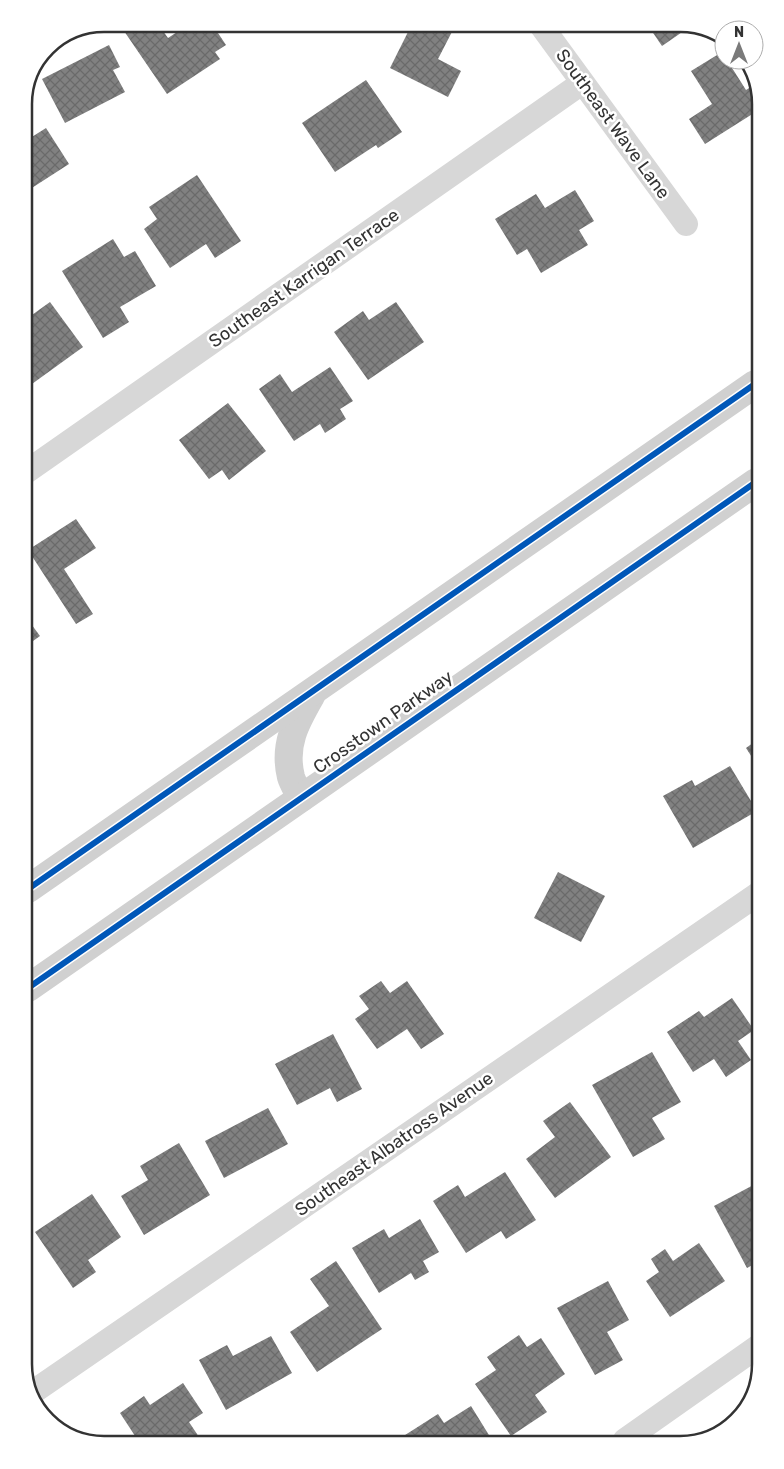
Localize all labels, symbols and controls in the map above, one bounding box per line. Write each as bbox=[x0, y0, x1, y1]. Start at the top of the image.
north arrow bbox=[714, 20, 764, 70]
text: N bbox=[734, 24, 744, 41]
street label: Southeast Wave Lane bbox=[551, 45, 675, 203]
street label: Southeast Karrigan Terrace bbox=[205, 204, 403, 352]
street label: Crosstown Parkway bbox=[309, 665, 457, 778]
street label: Southeast Albatross Avenue bbox=[291, 1067, 497, 1221]

